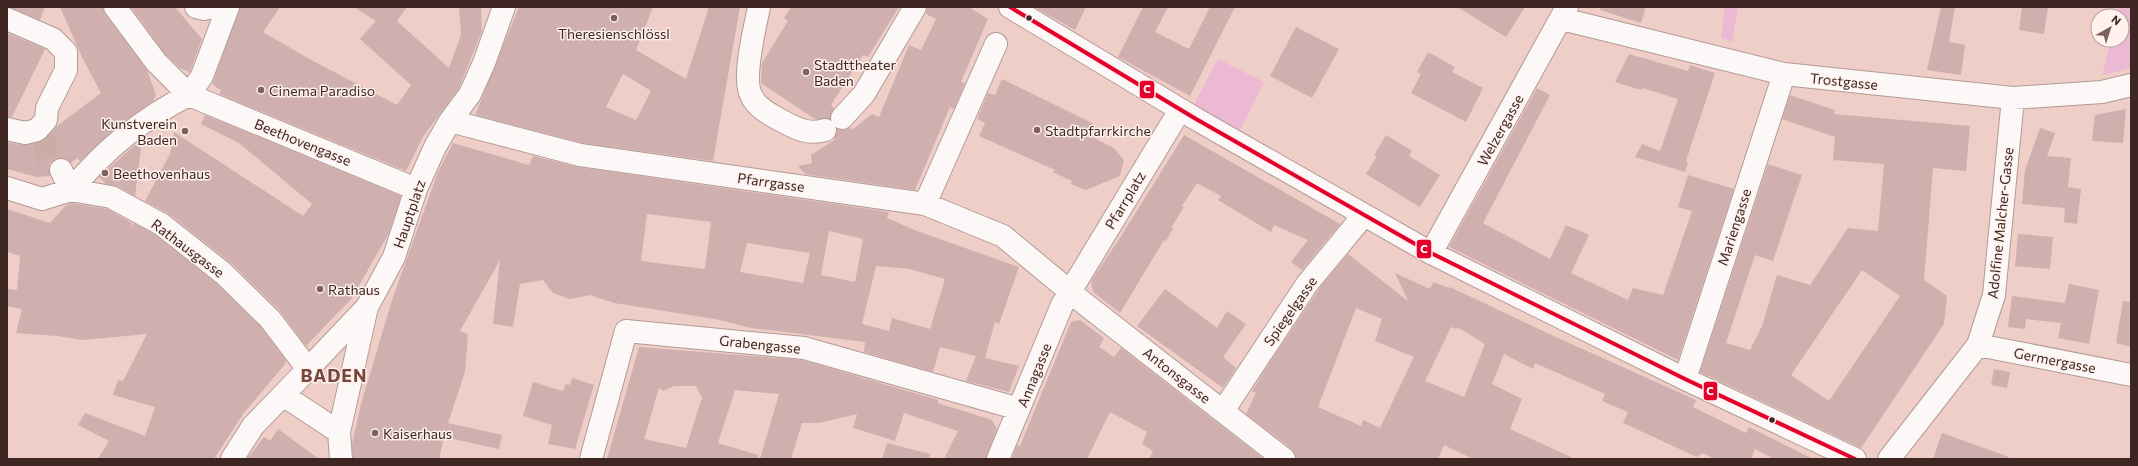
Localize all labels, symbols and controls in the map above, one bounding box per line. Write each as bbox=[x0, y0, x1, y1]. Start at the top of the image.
north arrow bbox=[2090, 8, 2130, 48]
text: N bbox=[2109, 12, 2124, 27]
marker: Theresienschlössl bbox=[609, 13, 619, 23]
unlabelled marker bbox=[1024, 13, 1034, 23]
place label: Theresienschlössl bbox=[558, 25, 670, 42]
place label: Stadttheater Baden bbox=[814, 56, 896, 89]
marker: Stadttheater Baden bbox=[801, 67, 811, 77]
street label: Trostgasse bbox=[1809, 69, 1879, 93]
line badge: C bbox=[1139, 80, 1155, 99]
place label: Cinema Paradiso bbox=[269, 82, 375, 99]
text: C bbox=[1143, 82, 1151, 95]
marker: Cinema Paradiso bbox=[256, 85, 266, 95]
street label: Welzergasse bbox=[1473, 91, 1527, 169]
place label: Kunstverein Baden bbox=[101, 115, 177, 148]
street label: Beethovengasse bbox=[252, 115, 354, 169]
place label: Stadtpfarrkirche bbox=[1045, 122, 1151, 139]
marker: Stadtpfarrkirche bbox=[1032, 125, 1042, 135]
marker: Kunstverein Baden bbox=[180, 126, 190, 136]
street label: Adolfine Malcher-Gasse bbox=[1984, 146, 2016, 300]
place label: Beethovenhaus bbox=[113, 165, 210, 182]
marker: Beethovenhaus bbox=[100, 168, 110, 178]
street label: Pfarrplatz bbox=[1101, 168, 1149, 232]
street label: Pfarrgasse bbox=[736, 169, 806, 195]
street label: Hauptplatz bbox=[389, 177, 429, 251]
street label: Mariengasse bbox=[1714, 186, 1754, 268]
street label: Rathausgasse bbox=[148, 215, 228, 281]
line badge: C bbox=[1416, 239, 1432, 259]
text: C bbox=[1420, 242, 1428, 255]
street label: Spiegelgasse bbox=[1260, 273, 1320, 349]
place label: Rathaus bbox=[328, 281, 380, 298]
marker: Rathaus bbox=[315, 284, 325, 294]
street label: Grabengasse bbox=[719, 331, 801, 357]
street label: Annagasse bbox=[1013, 340, 1055, 410]
street label: Antonsgasse bbox=[1140, 343, 1214, 407]
street label: Germergasse bbox=[2012, 344, 2098, 376]
district label: BADEN bbox=[300, 364, 368, 386]
line badge: C bbox=[1703, 381, 1718, 401]
text: C bbox=[1706, 384, 1714, 397]
unlabelled marker bbox=[1767, 415, 1777, 425]
place label: Kaiserhaus bbox=[383, 425, 452, 442]
marker: Kaiserhaus bbox=[370, 428, 380, 438]

